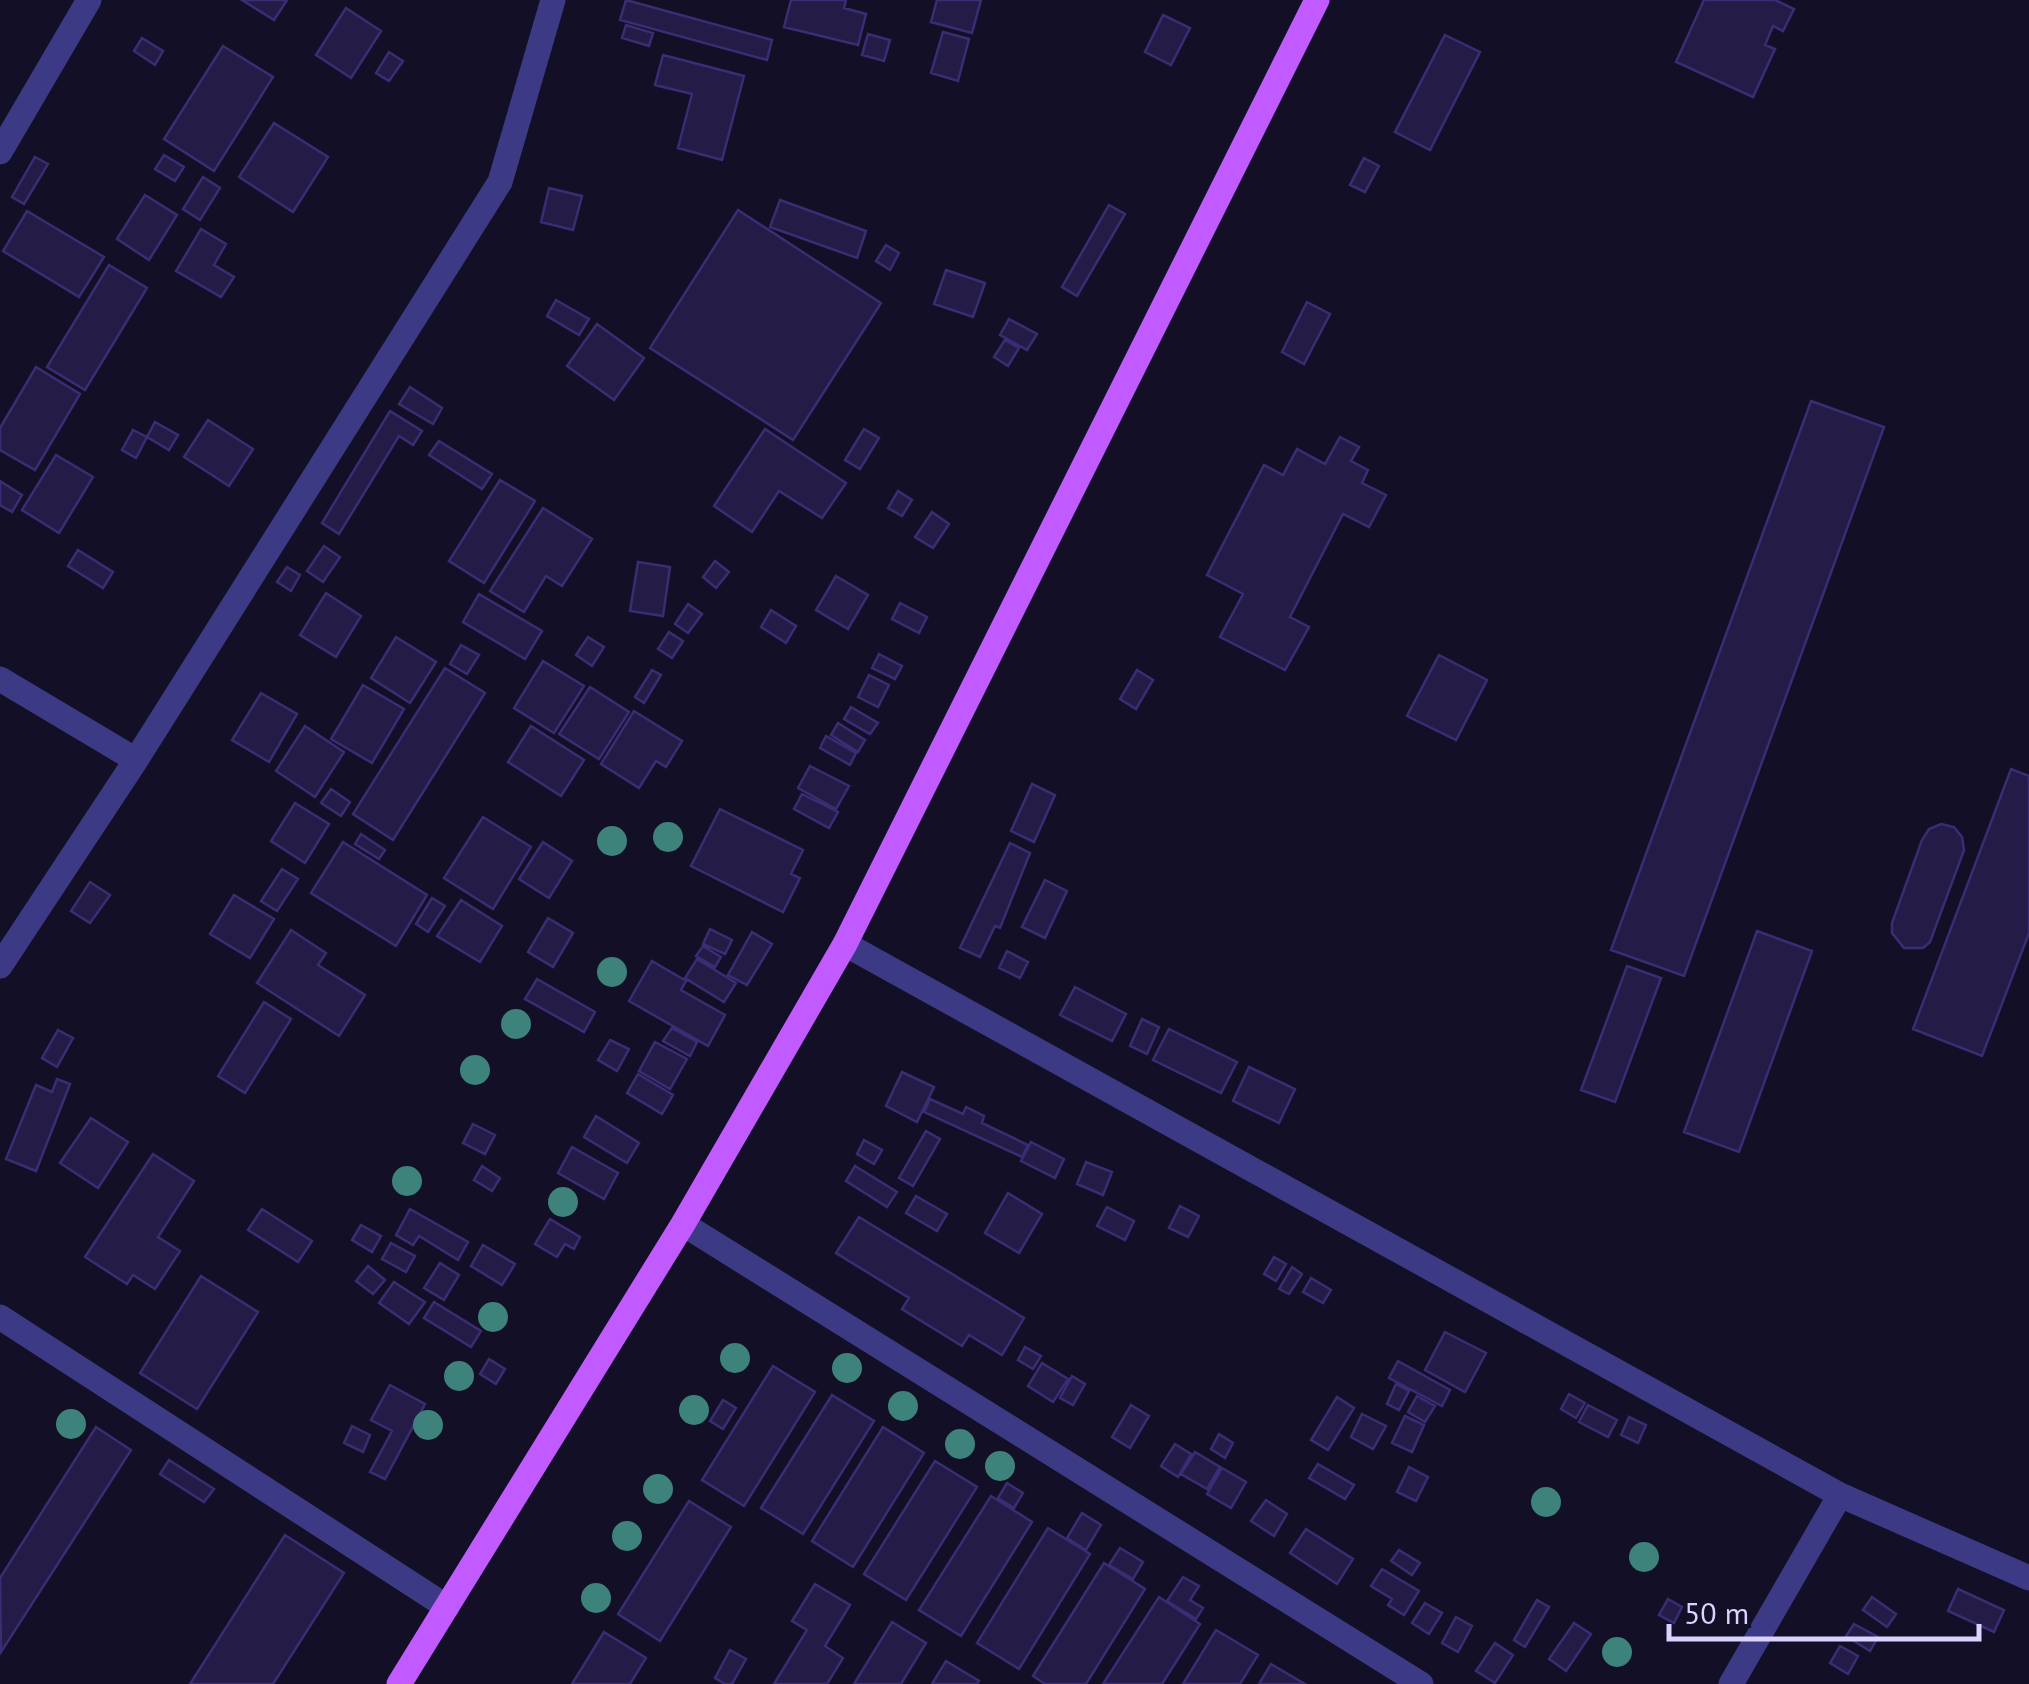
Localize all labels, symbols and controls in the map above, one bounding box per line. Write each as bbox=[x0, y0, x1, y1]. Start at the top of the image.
scale bar bbox=[1669, 1579, 1979, 1641]
text: 50 m bbox=[1684, 1593, 1749, 1632]

